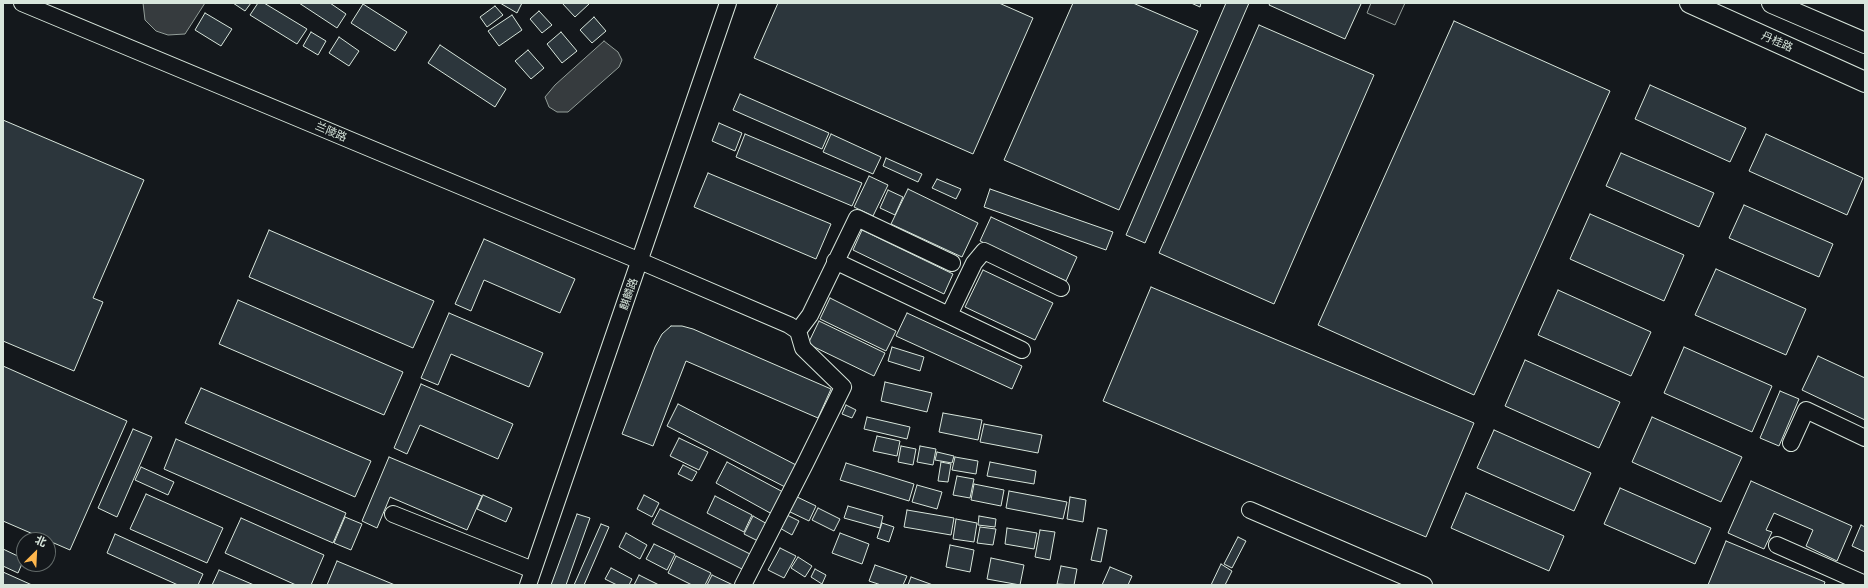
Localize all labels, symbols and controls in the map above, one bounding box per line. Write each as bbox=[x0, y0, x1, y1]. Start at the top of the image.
street label: 丹桂路 bbox=[1759, 29, 1795, 55]
street label: 兰陵路 bbox=[313, 119, 349, 145]
street label: 麒麟路 bbox=[617, 276, 641, 312]
north arrow bbox=[16, 532, 56, 572]
text: 北 bbox=[33, 533, 48, 550]

